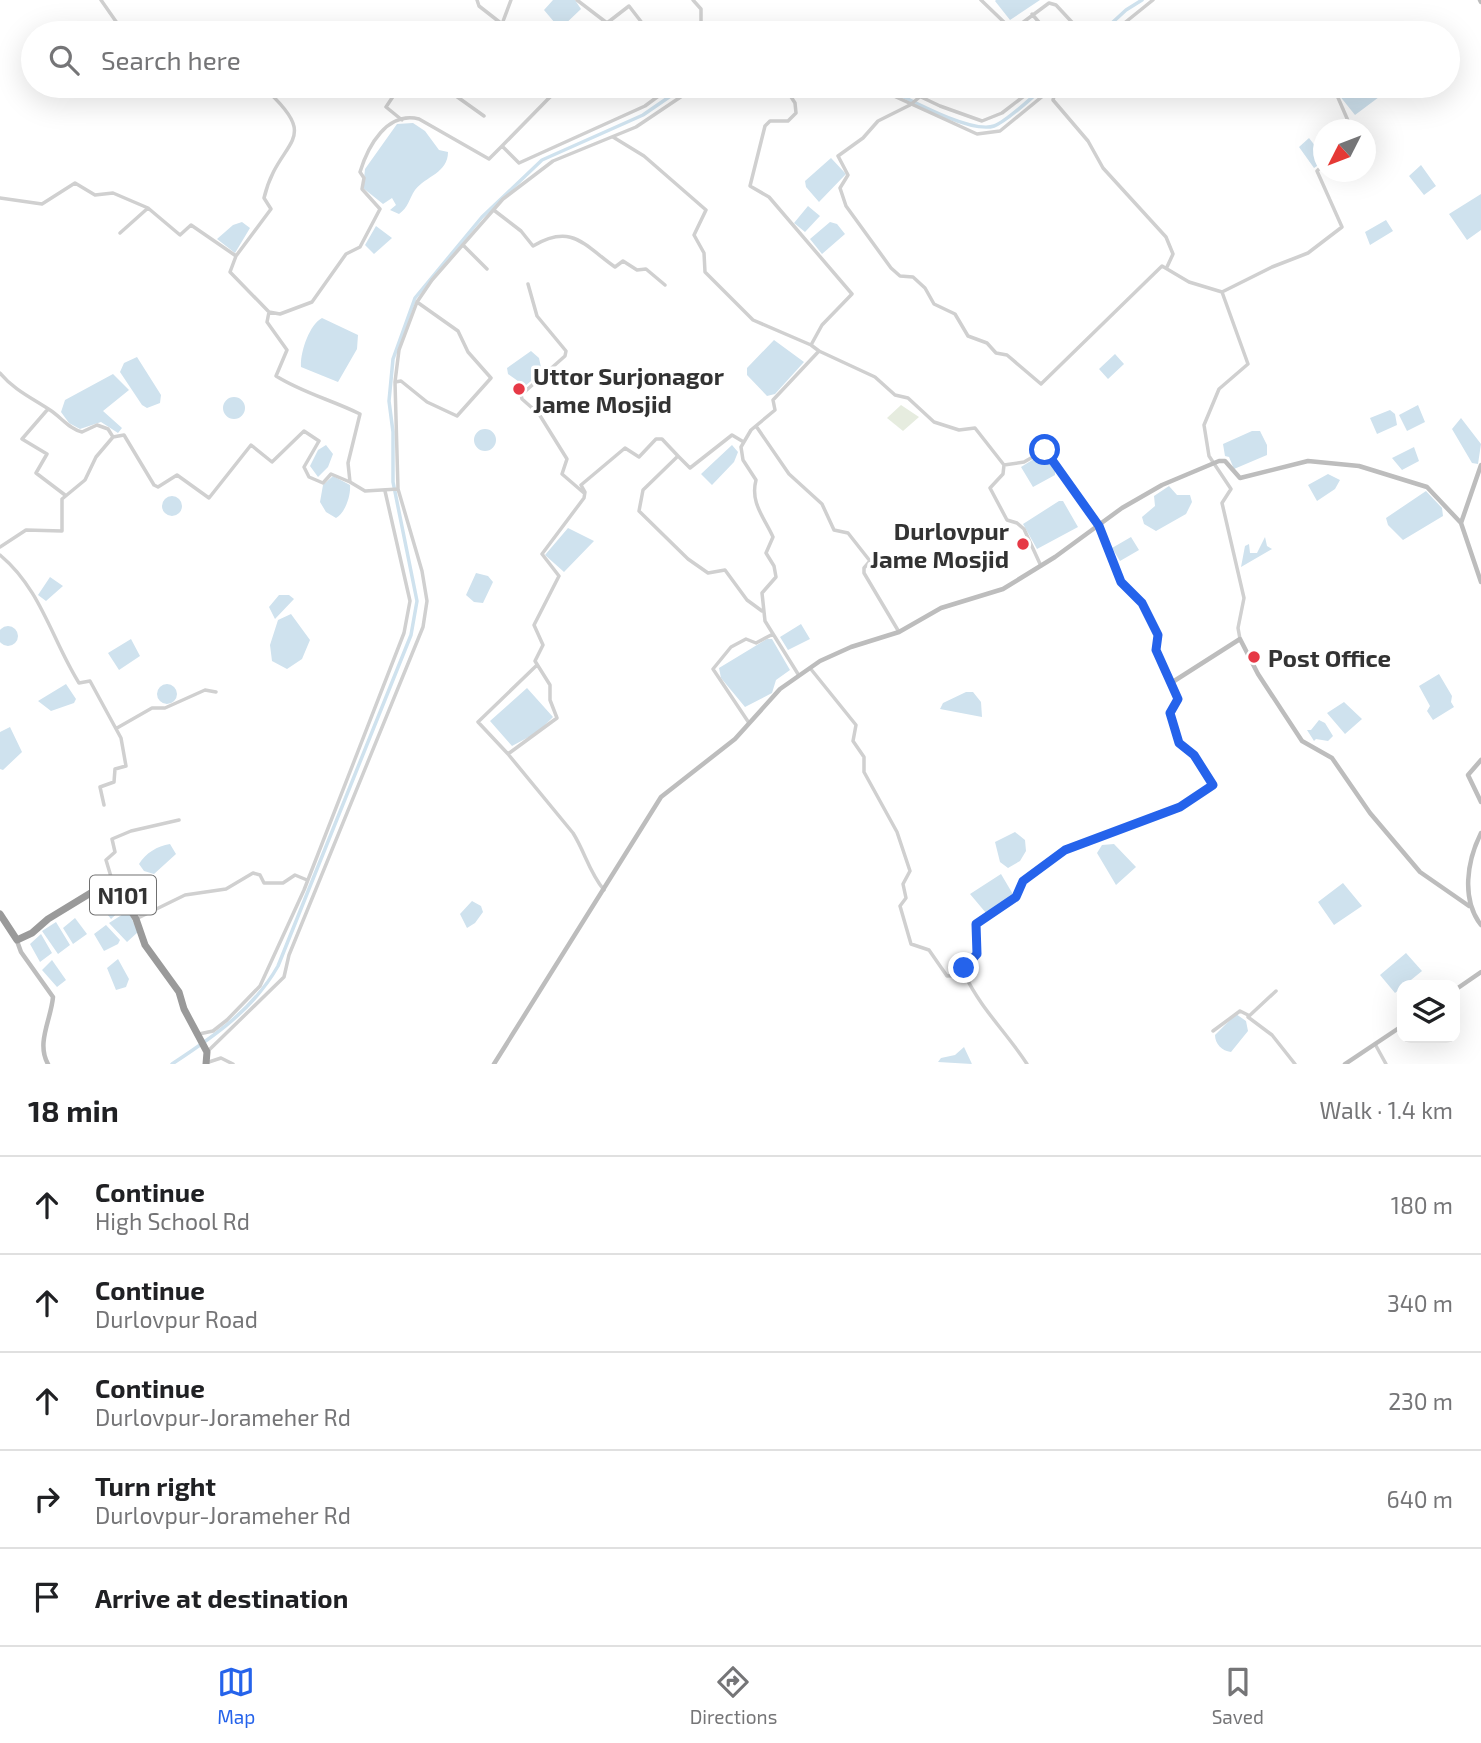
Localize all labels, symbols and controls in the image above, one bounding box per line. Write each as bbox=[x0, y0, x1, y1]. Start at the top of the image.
search box bbox=[21, 21, 1460, 98]
icon: search bbox=[45, 41, 83, 79]
text: Search here bbox=[101, 44, 241, 75]
north arrow bbox=[1313, 119, 1376, 182]
place label: Uttor Surjonagor Jame Mosjid bbox=[533, 361, 725, 418]
marker: Uttor Surjonagor Jame Mosjid bbox=[511, 381, 527, 397]
route start bbox=[1029, 434, 1060, 465]
place label: Durlovpur Jame Mosjid bbox=[870, 516, 1010, 573]
marker: Durlovpur Jame Mosjid bbox=[1015, 536, 1031, 552]
place label: Post Office bbox=[1268, 643, 1391, 672]
marker: Post Office bbox=[1246, 649, 1262, 665]
road number: N101 bbox=[90, 876, 156, 914]
route end bbox=[948, 952, 979, 983]
map controls bbox=[1397, 980, 1460, 1043]
button: layers bbox=[1397, 980, 1460, 1043]
text: 18 min bbox=[28, 1092, 119, 1128]
text: Walk · 1.4 km bbox=[1320, 1096, 1453, 1124]
text: Continue bbox=[95, 1176, 205, 1207]
icon: ahead bbox=[28, 1186, 66, 1224]
text: 180 m bbox=[1391, 1191, 1453, 1219]
text: High School Rd bbox=[95, 1207, 250, 1235]
text: Continue bbox=[95, 1274, 205, 1305]
icon: ahead bbox=[28, 1284, 66, 1322]
text: 340 m bbox=[1387, 1289, 1453, 1317]
text: Durlovpur Road bbox=[95, 1305, 258, 1333]
text: Continue bbox=[95, 1372, 205, 1403]
icon: ahead bbox=[28, 1382, 66, 1420]
text: 230 m bbox=[1388, 1387, 1453, 1415]
text: Durlovpur-Jorameher Rd bbox=[95, 1403, 351, 1431]
text: Turn right bbox=[95, 1470, 216, 1501]
icon: right bbox=[28, 1480, 66, 1518]
text: 640 m bbox=[1387, 1485, 1453, 1513]
text: Durlovpur-Jorameher Rd bbox=[95, 1501, 351, 1529]
icon: arrive bbox=[28, 1578, 66, 1616]
text: Arrive at destination bbox=[95, 1582, 348, 1613]
tab: Map bbox=[217, 1663, 255, 1728]
tab: Directions bbox=[690, 1663, 777, 1728]
tab: Saved bbox=[1212, 1663, 1264, 1728]

